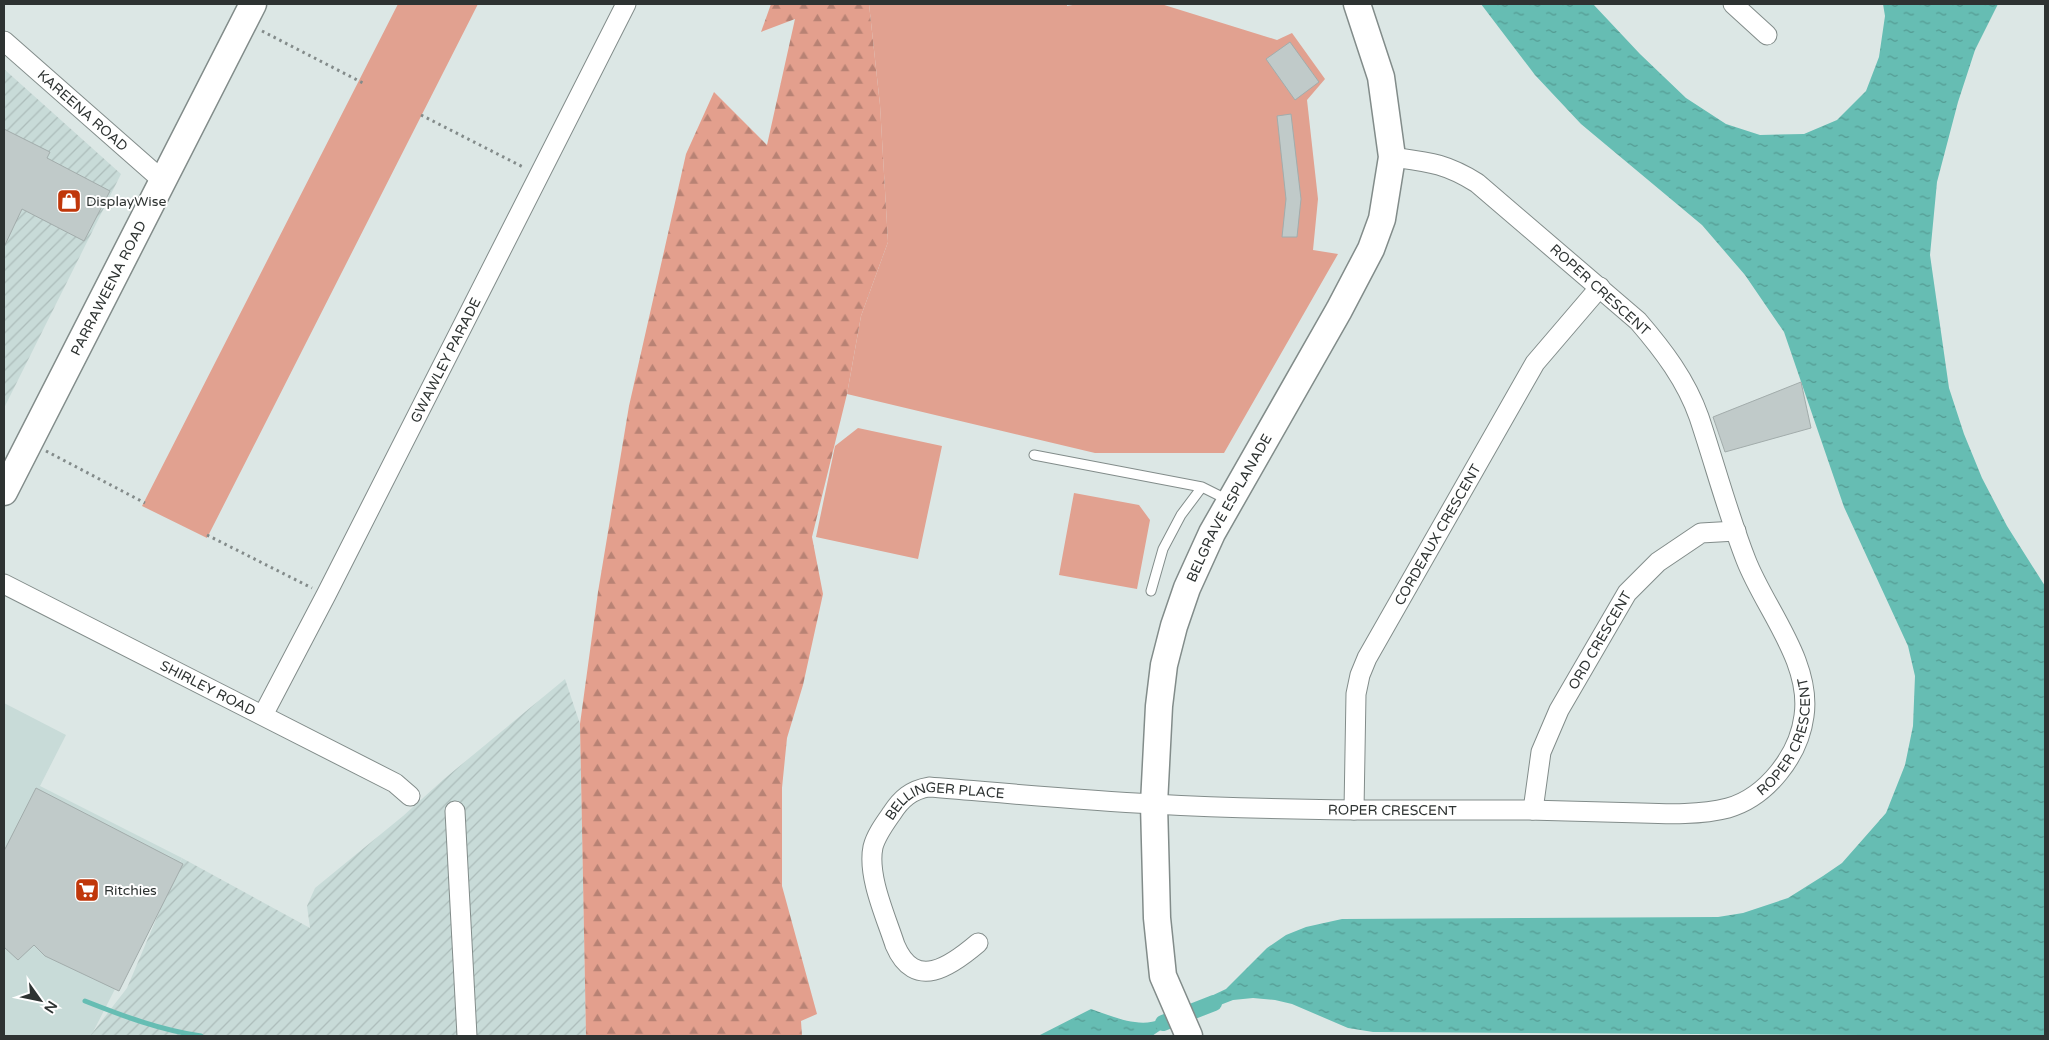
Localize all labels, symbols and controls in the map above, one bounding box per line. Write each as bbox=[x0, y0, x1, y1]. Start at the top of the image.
street label: KAREENA ROAD bbox=[34, 66, 132, 155]
shop icon: DisplayWise bbox=[56, 188, 82, 214]
place label: DisplayWise bbox=[86, 193, 166, 210]
street label: PARRAWEENA ROAD bbox=[67, 218, 150, 358]
street label: ROPER CRESCENT bbox=[1546, 241, 1654, 340]
street label: GWAWLEY PARADE bbox=[406, 295, 484, 425]
street label: BELGRAVE ESPLANADE bbox=[1182, 431, 1275, 585]
street label: CORDEAUX CRESCENT bbox=[1390, 460, 1485, 608]
street label: ORD CRESCENT bbox=[1564, 587, 1635, 693]
street label: SHIRLEY ROAD bbox=[157, 657, 259, 719]
street label: ROPER CRESCENT bbox=[1753, 676, 1813, 799]
street label: BELLINGER PLACE bbox=[881, 778, 1005, 823]
street label: ROPER CRESCENT bbox=[1328, 801, 1457, 819]
supermarket icon: Ritchies bbox=[74, 877, 100, 903]
place label: Ritchies bbox=[104, 882, 157, 899]
north arrow bbox=[15, 975, 65, 1025]
text: N bbox=[40, 997, 61, 1016]

